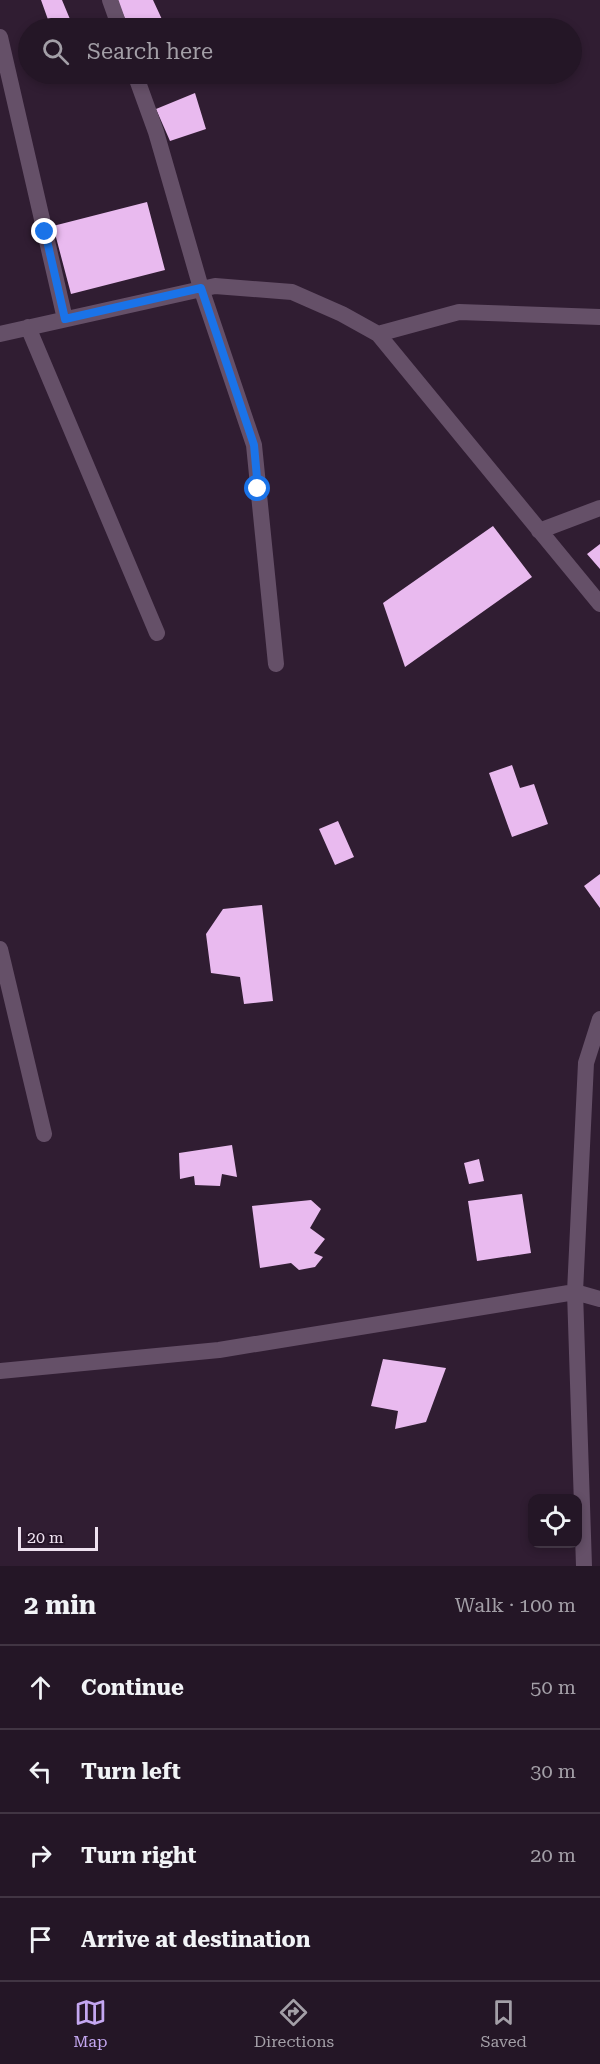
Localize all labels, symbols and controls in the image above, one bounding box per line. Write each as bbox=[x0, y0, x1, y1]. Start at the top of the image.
search box bbox=[18, 18, 582, 84]
icon: search bbox=[39, 35, 72, 68]
text: Search here bbox=[87, 39, 213, 64]
route end bbox=[31, 218, 57, 244]
route start bbox=[244, 475, 270, 501]
map controls bbox=[528, 1494, 582, 1548]
button: locate bbox=[528, 1494, 582, 1548]
scale bar bbox=[18, 1524, 98, 1552]
text: 20 m bbox=[27, 1528, 64, 1547]
text: 2 min bbox=[24, 1590, 96, 1620]
text: Walk · 100 m bbox=[455, 1593, 576, 1617]
icon: ahead bbox=[24, 1671, 57, 1704]
text: Continue bbox=[81, 1675, 184, 1700]
text: 50 m bbox=[530, 1675, 576, 1699]
icon: left bbox=[24, 1755, 57, 1788]
text: Turn left bbox=[81, 1759, 181, 1784]
text: 30 m bbox=[530, 1759, 576, 1783]
icon: right bbox=[24, 1839, 57, 1872]
text: Turn right bbox=[81, 1843, 196, 1868]
text: 20 m bbox=[530, 1843, 576, 1867]
icon: arrive bbox=[24, 1923, 57, 1956]
text: Arrive at destination bbox=[81, 1927, 310, 1952]
tab: Map bbox=[73, 1996, 107, 2051]
tab: Directions bbox=[254, 1996, 334, 2051]
tab: Saved bbox=[480, 1996, 527, 2051]

